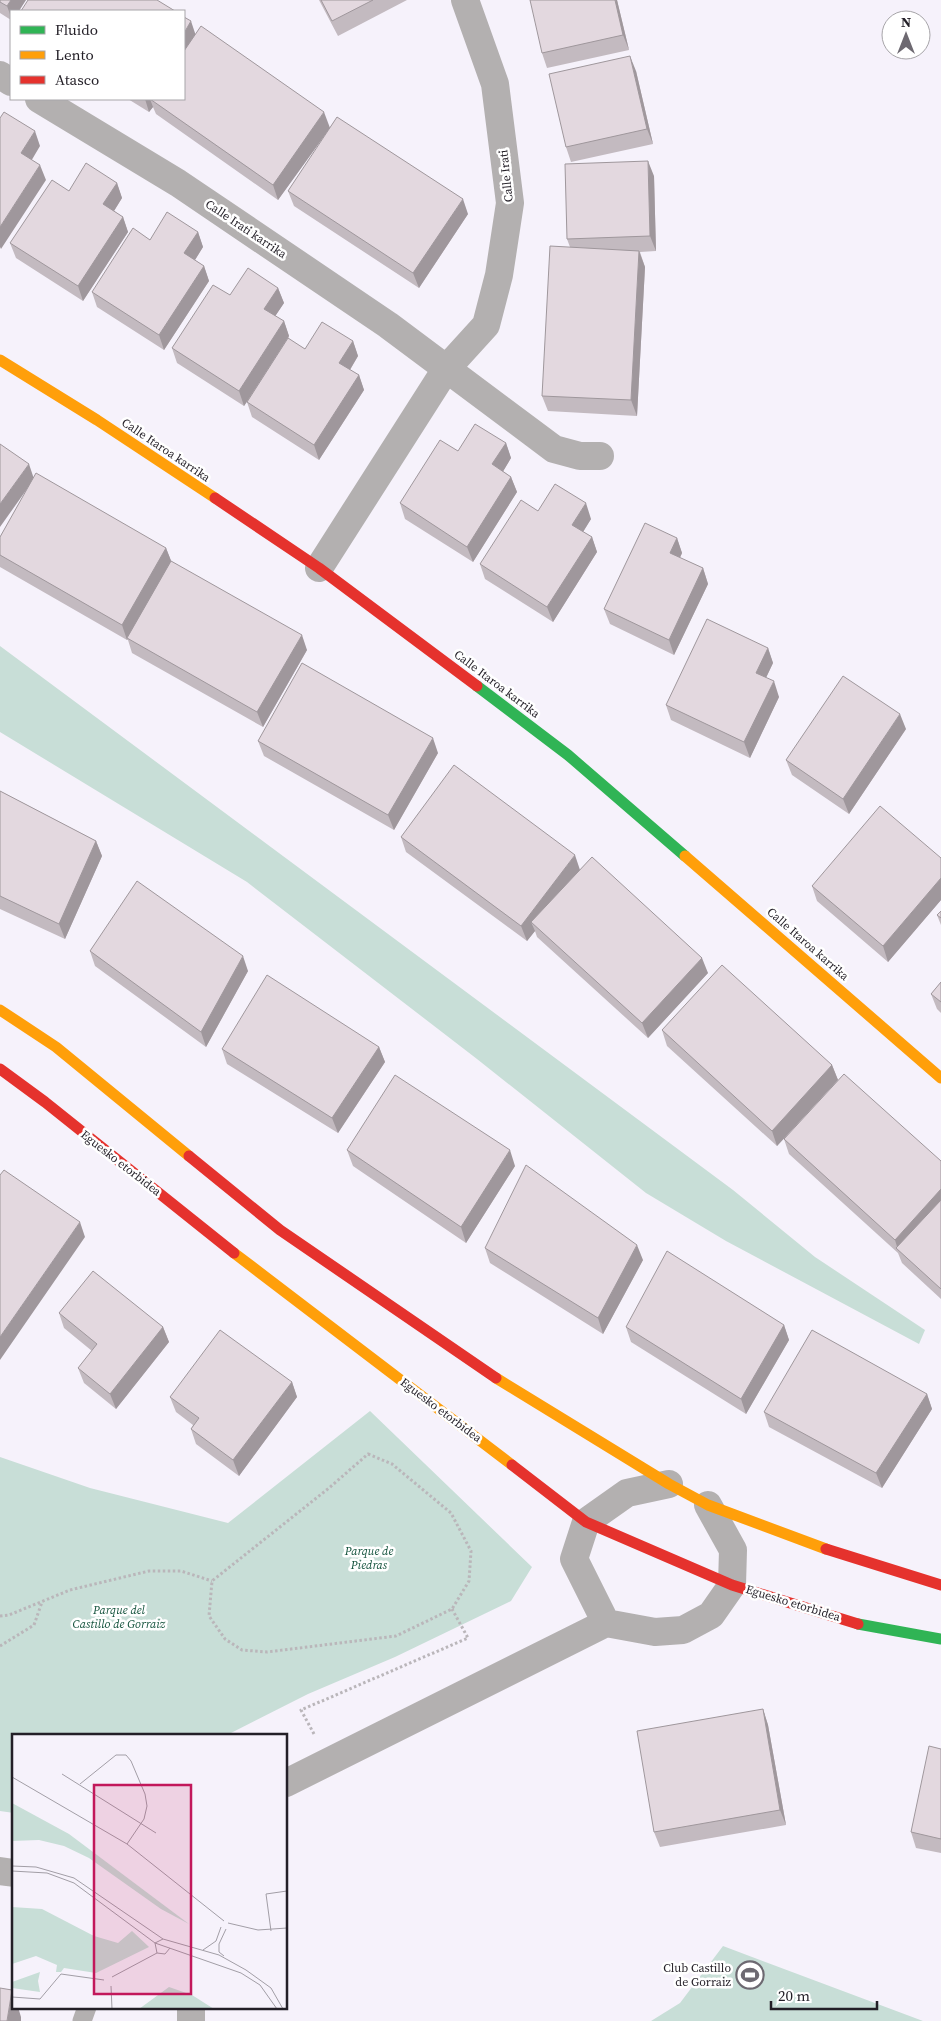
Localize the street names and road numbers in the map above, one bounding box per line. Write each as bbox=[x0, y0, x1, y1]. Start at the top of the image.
street label: Calle Irati bbox=[495, 149, 517, 203]
street label: Calle Irati karrika bbox=[202, 196, 290, 263]
street label: Calle Itaroa karrika bbox=[119, 414, 214, 486]
street label: Calle Itaroa karrika bbox=[451, 646, 544, 722]
street label: Calle Itaroa karrika bbox=[764, 904, 853, 985]
street label: Eguesko etorbidea bbox=[77, 1126, 165, 1200]
street label: Eguesko etorbidea bbox=[397, 1374, 486, 1446]
street label: Eguesko etorbidea bbox=[744, 1581, 843, 1625]

